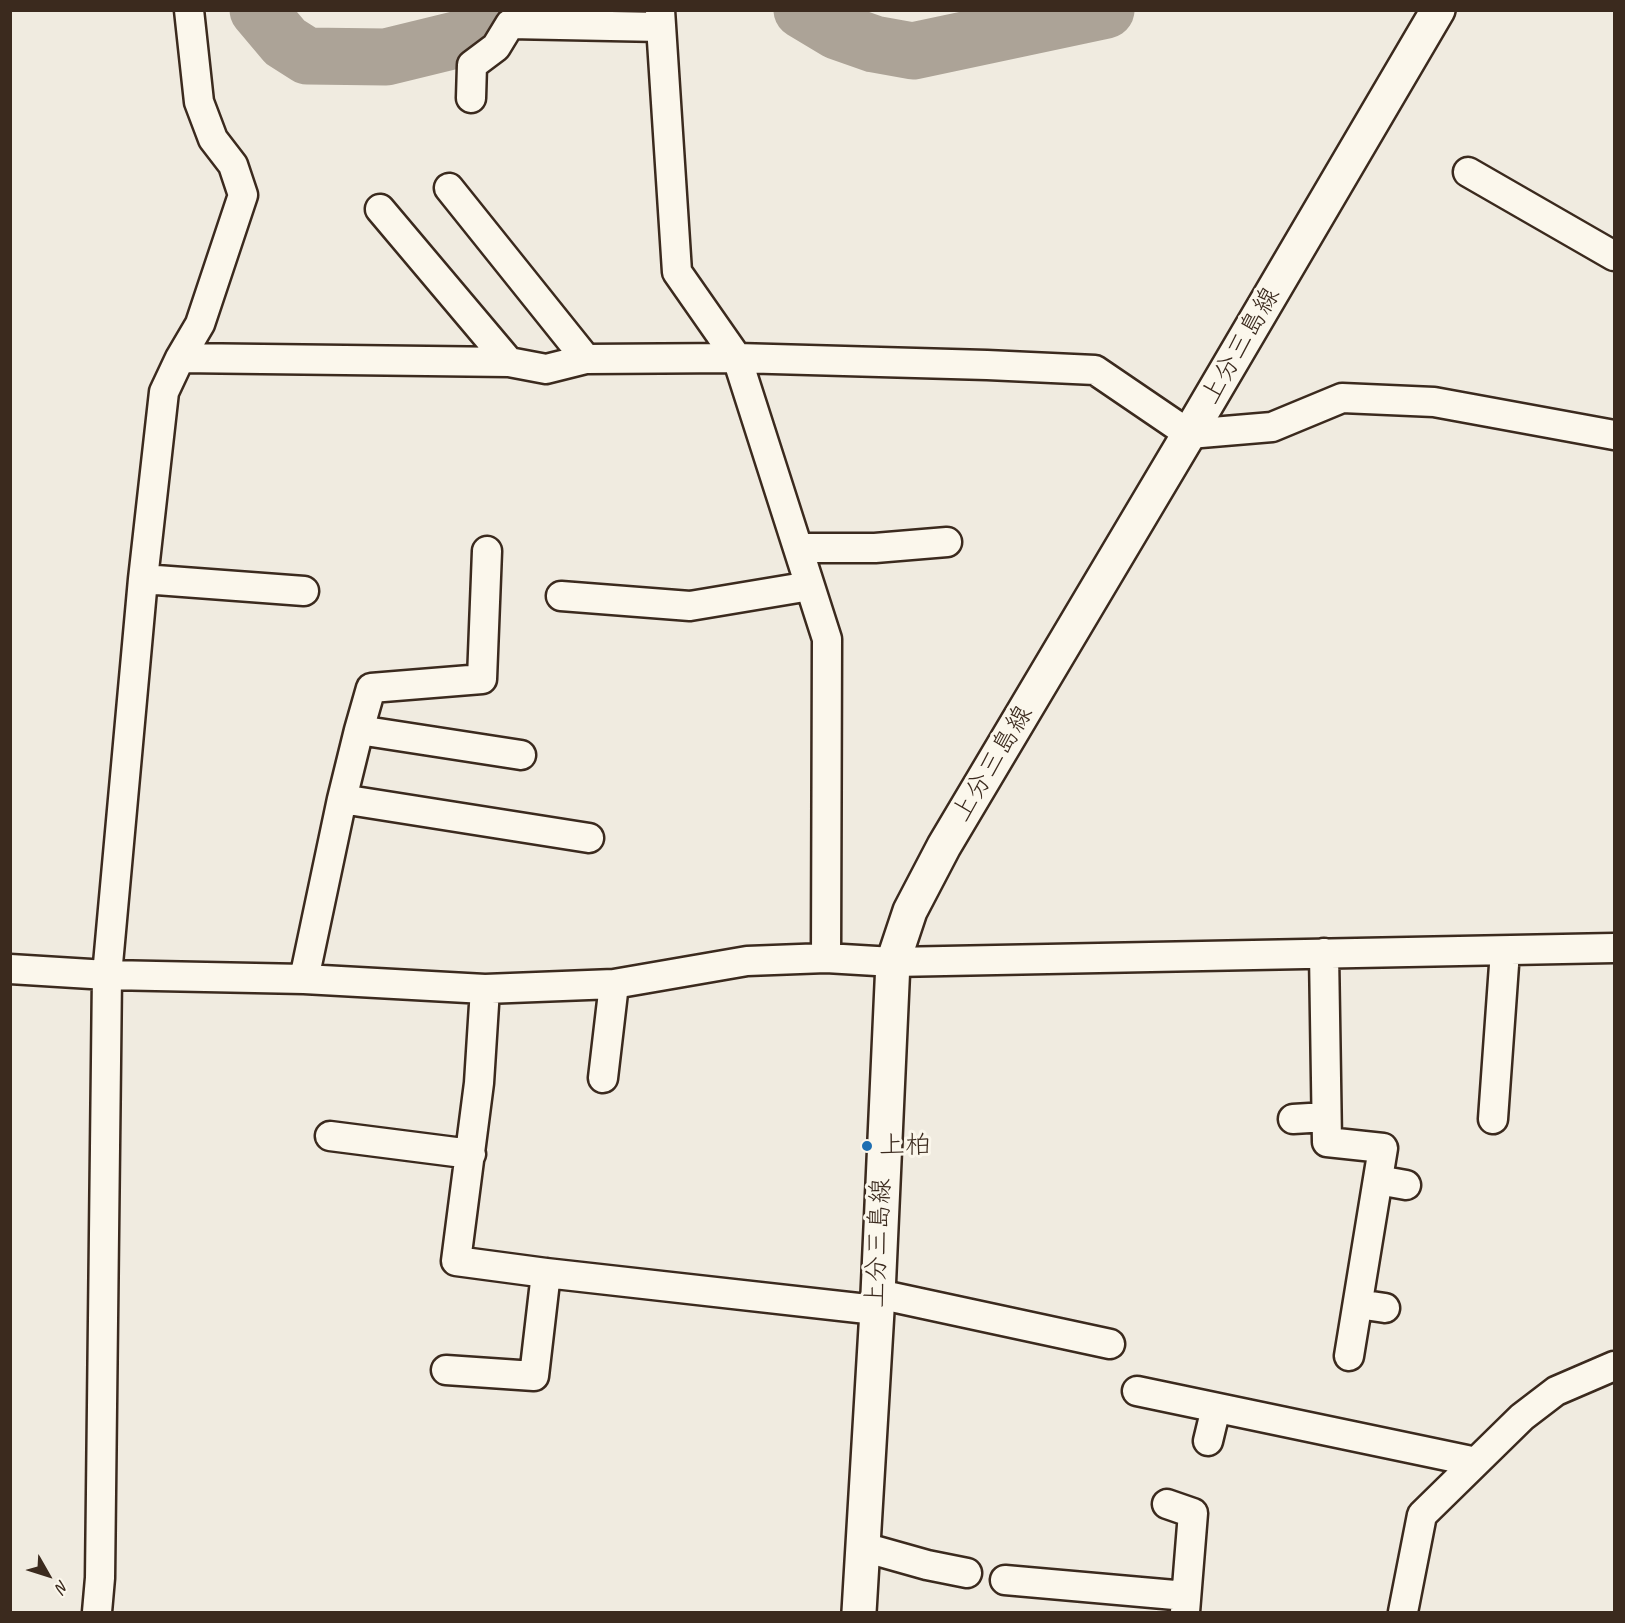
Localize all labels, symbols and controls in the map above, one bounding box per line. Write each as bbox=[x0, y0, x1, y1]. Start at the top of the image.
street label: 上分三島線 bbox=[1195, 282, 1287, 410]
street label: 上分三島線 bbox=[946, 700, 1040, 828]
place label: 上柏 bbox=[879, 1130, 931, 1162]
marker: 上柏 bbox=[860, 1139, 874, 1153]
street label: 上分三島線 bbox=[860, 1177, 898, 1309]
north arrow bbox=[18, 1545, 78, 1605]
text: N bbox=[51, 1576, 73, 1596]

